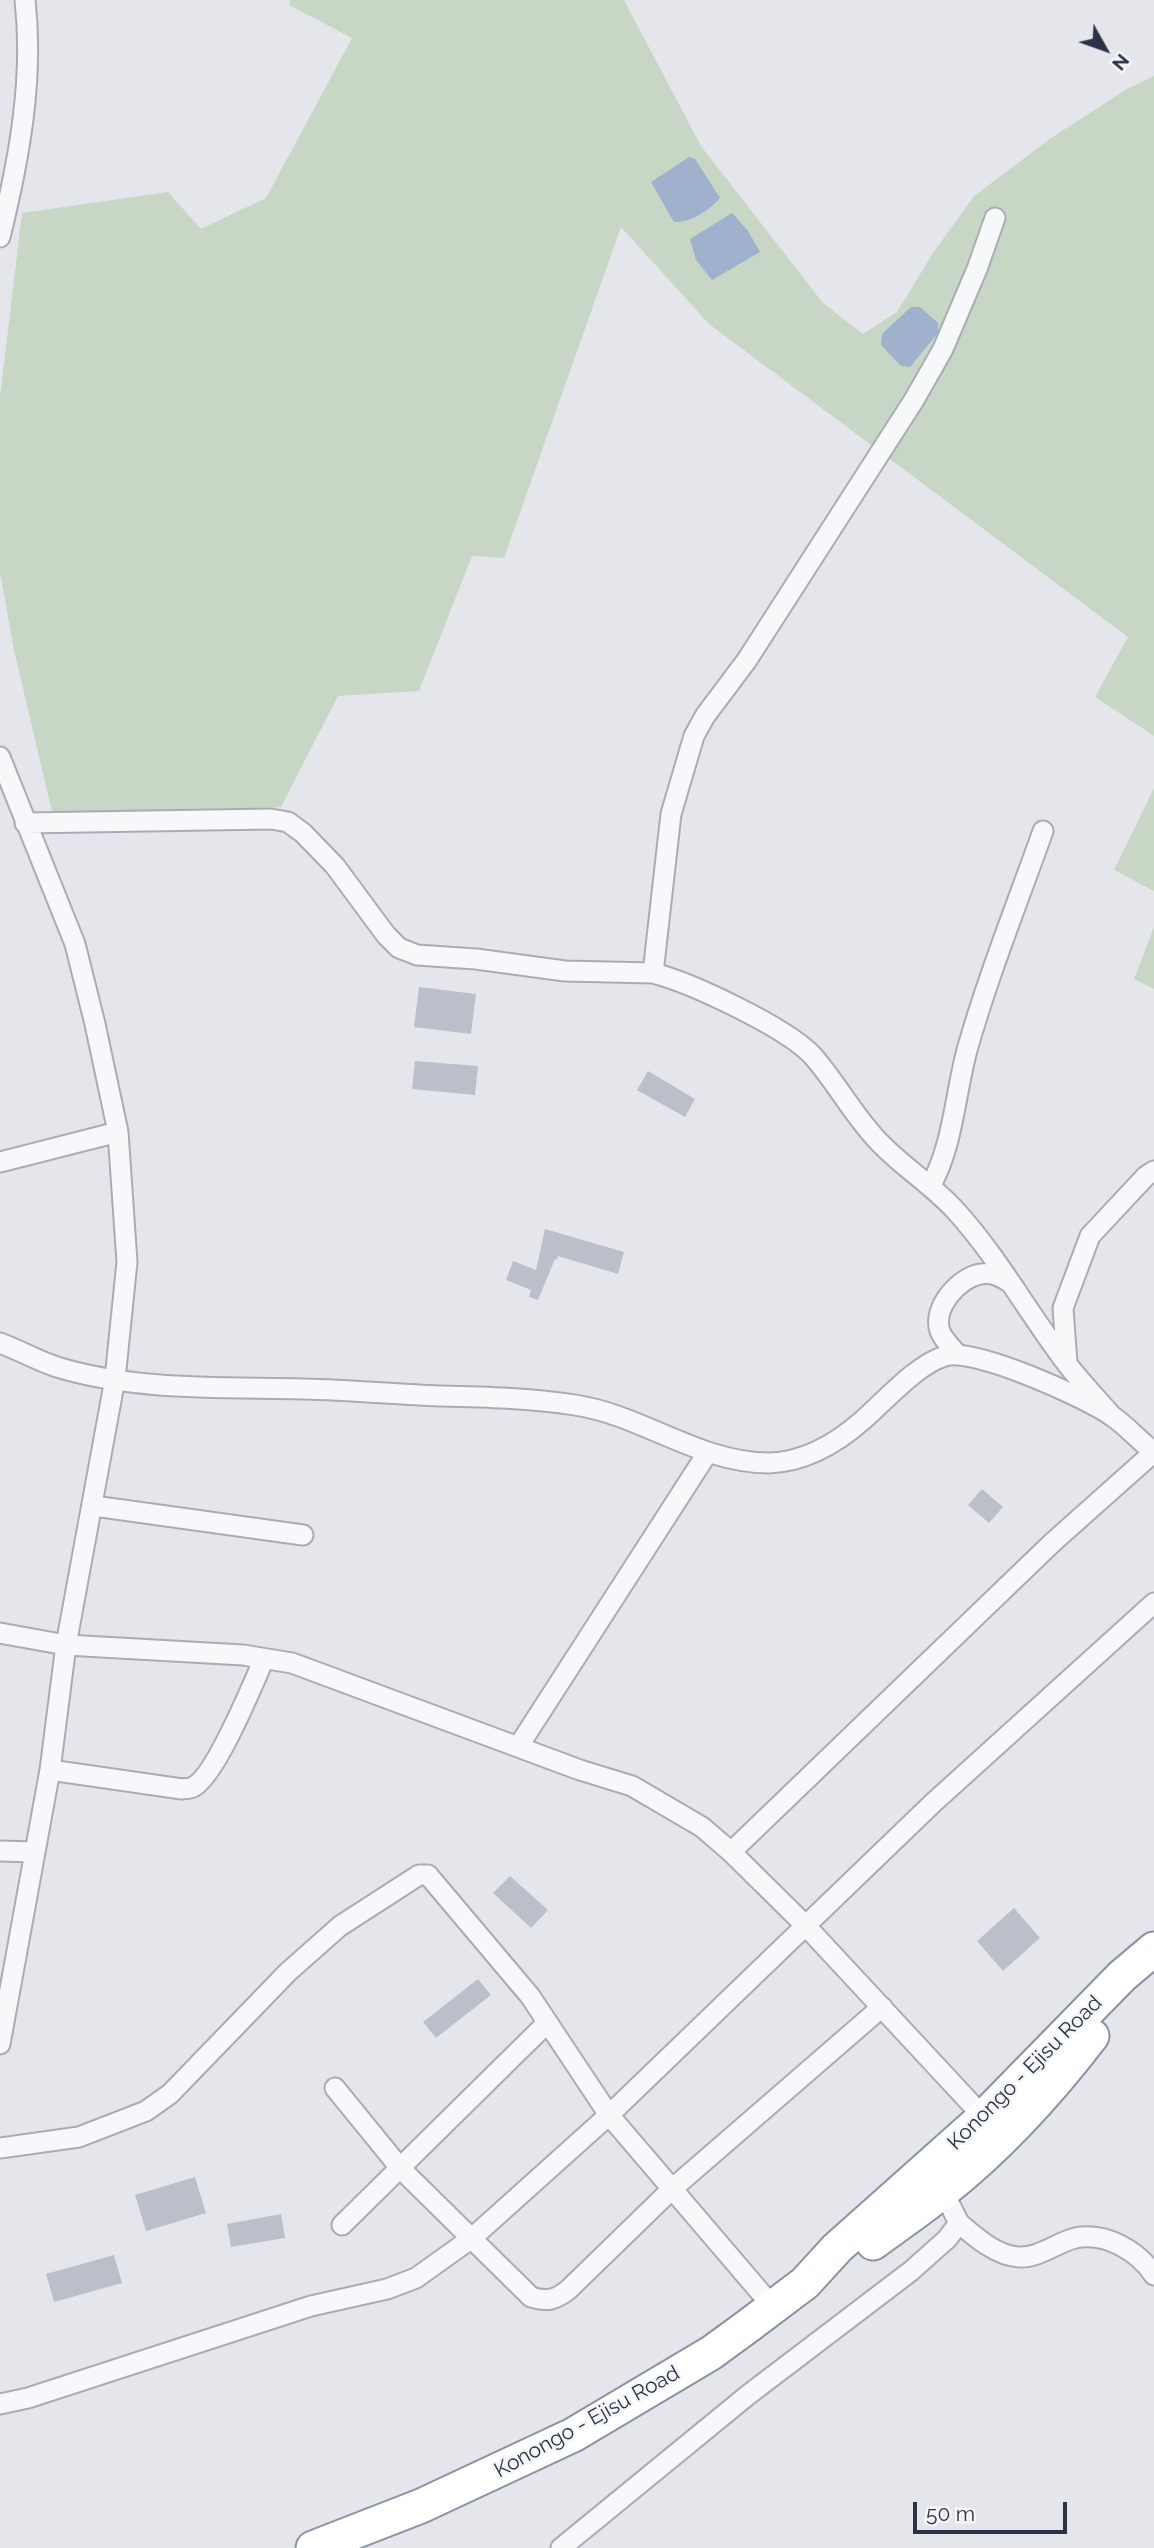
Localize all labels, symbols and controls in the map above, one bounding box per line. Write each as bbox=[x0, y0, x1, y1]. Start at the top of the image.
north arrow bbox=[1070, 14, 1140, 84]
text: N bbox=[1108, 50, 1134, 75]
street label: Konongo - Ejisu Road bbox=[943, 1991, 1107, 2155]
street label: Konongo - Ejisu Road bbox=[490, 2361, 684, 2483]
scale bar bbox=[916, 2488, 1070, 2532]
text: 50 m bbox=[926, 2501, 975, 2526]

